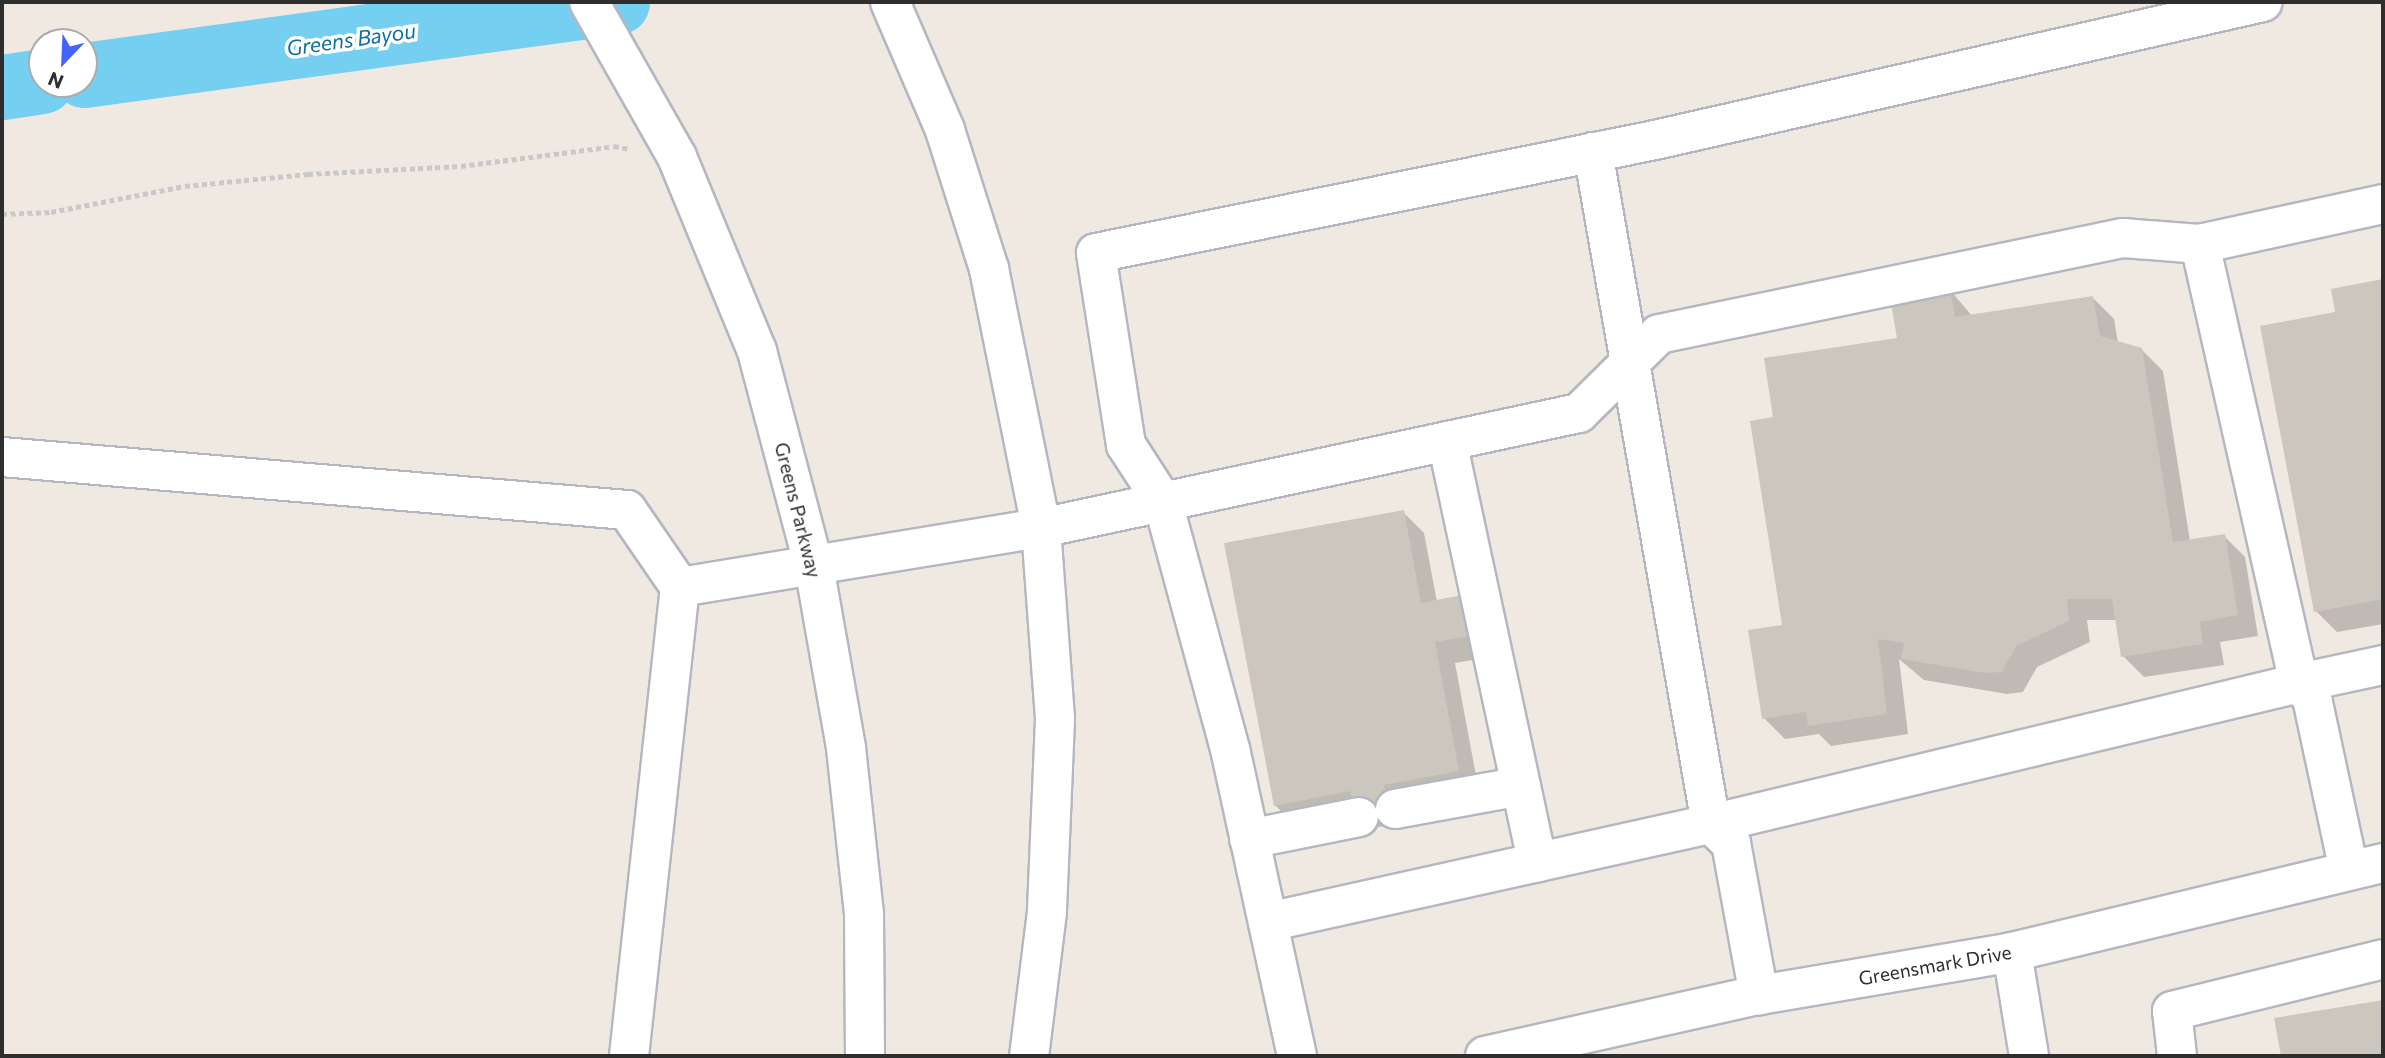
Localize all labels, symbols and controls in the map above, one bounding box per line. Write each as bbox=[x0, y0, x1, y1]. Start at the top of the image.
water label: Greens Bayou bbox=[285, 17, 417, 61]
north arrow bbox=[28, 28, 98, 98]
text: N bbox=[44, 68, 66, 94]
street label: Greens Parkway bbox=[770, 440, 826, 580]
street label: Greensmark Drive bbox=[1857, 940, 2013, 990]

